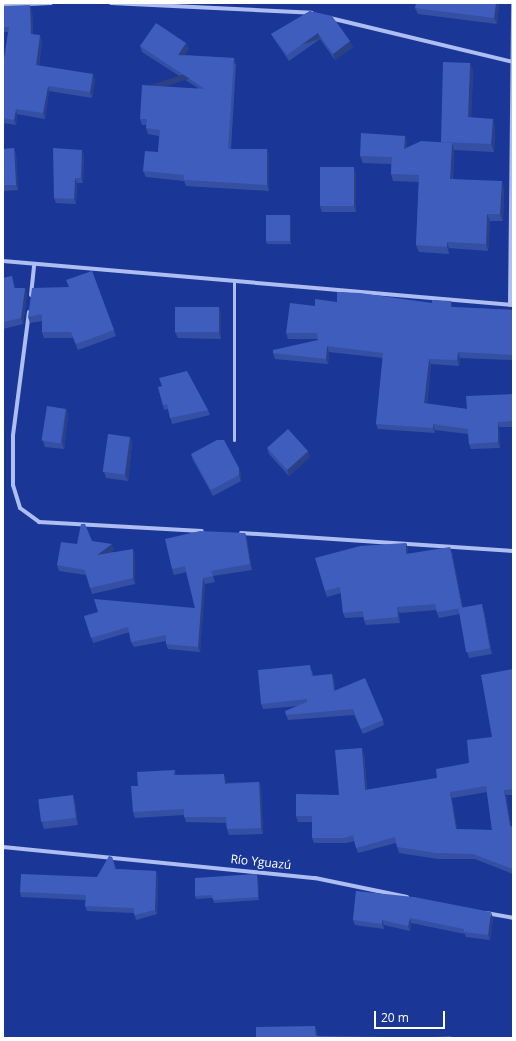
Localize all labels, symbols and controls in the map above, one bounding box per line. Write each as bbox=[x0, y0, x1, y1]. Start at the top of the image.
street label: Río Yguazú bbox=[230, 852, 292, 872]
scale bar bbox=[376, 1003, 447, 1029]
text: 20 m bbox=[381, 1009, 409, 1026]

